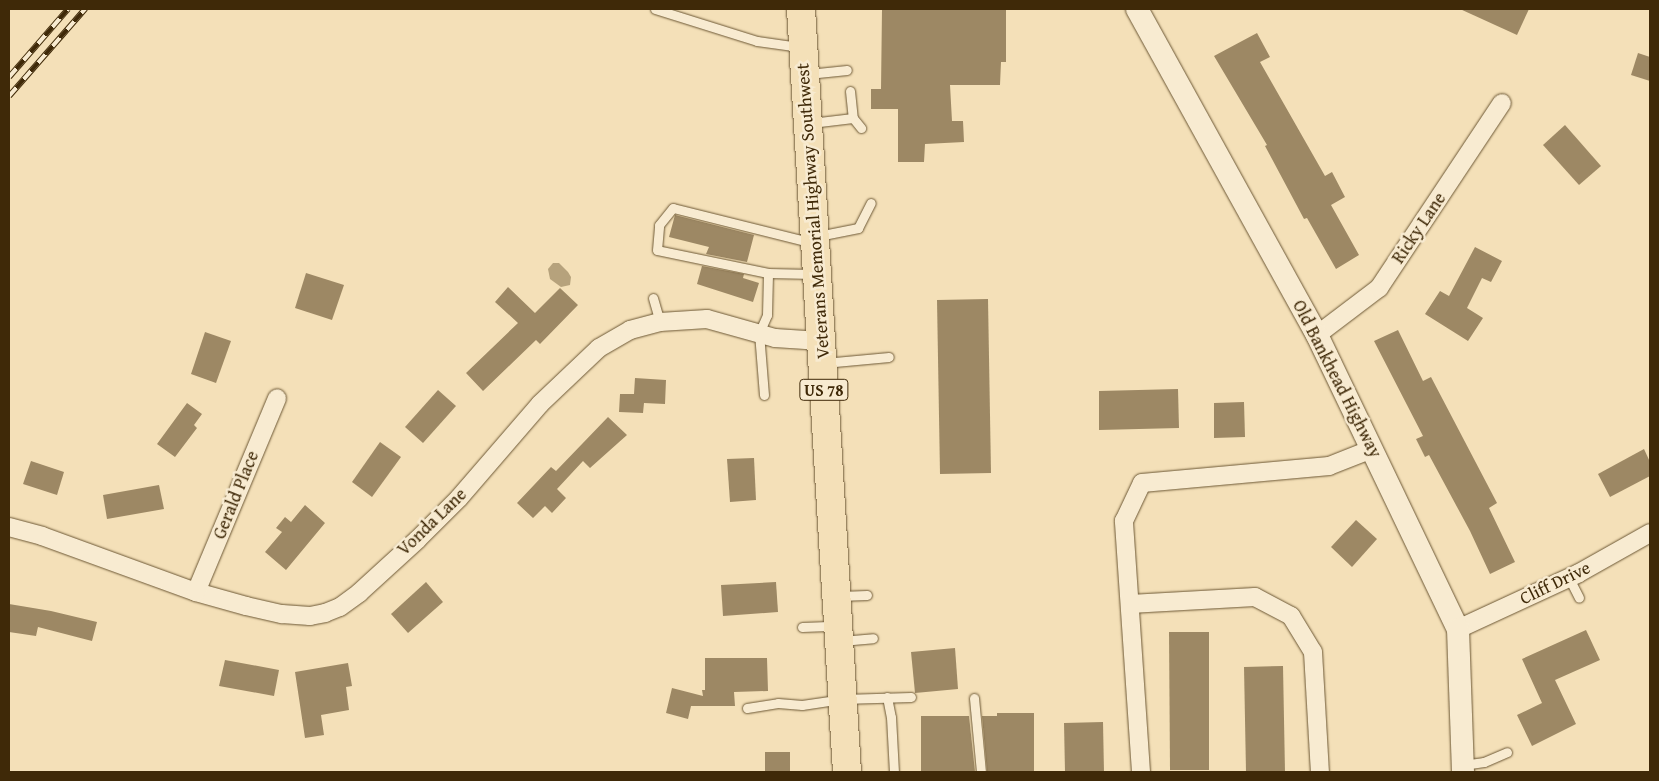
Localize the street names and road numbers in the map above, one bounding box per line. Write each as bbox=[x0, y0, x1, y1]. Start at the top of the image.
street label: Veterans Memorial Highway Southwest bbox=[792, 62, 834, 360]
street label: Ricky Lane bbox=[1387, 188, 1451, 268]
street label: Old Bankhead Highway bbox=[1288, 296, 1386, 462]
road number: US 78 bbox=[799, 376, 849, 404]
street label: Gerald Place bbox=[209, 448, 263, 542]
street label: Vonda Lane bbox=[393, 484, 471, 560]
street label: Cliff Drive bbox=[1516, 557, 1594, 609]

